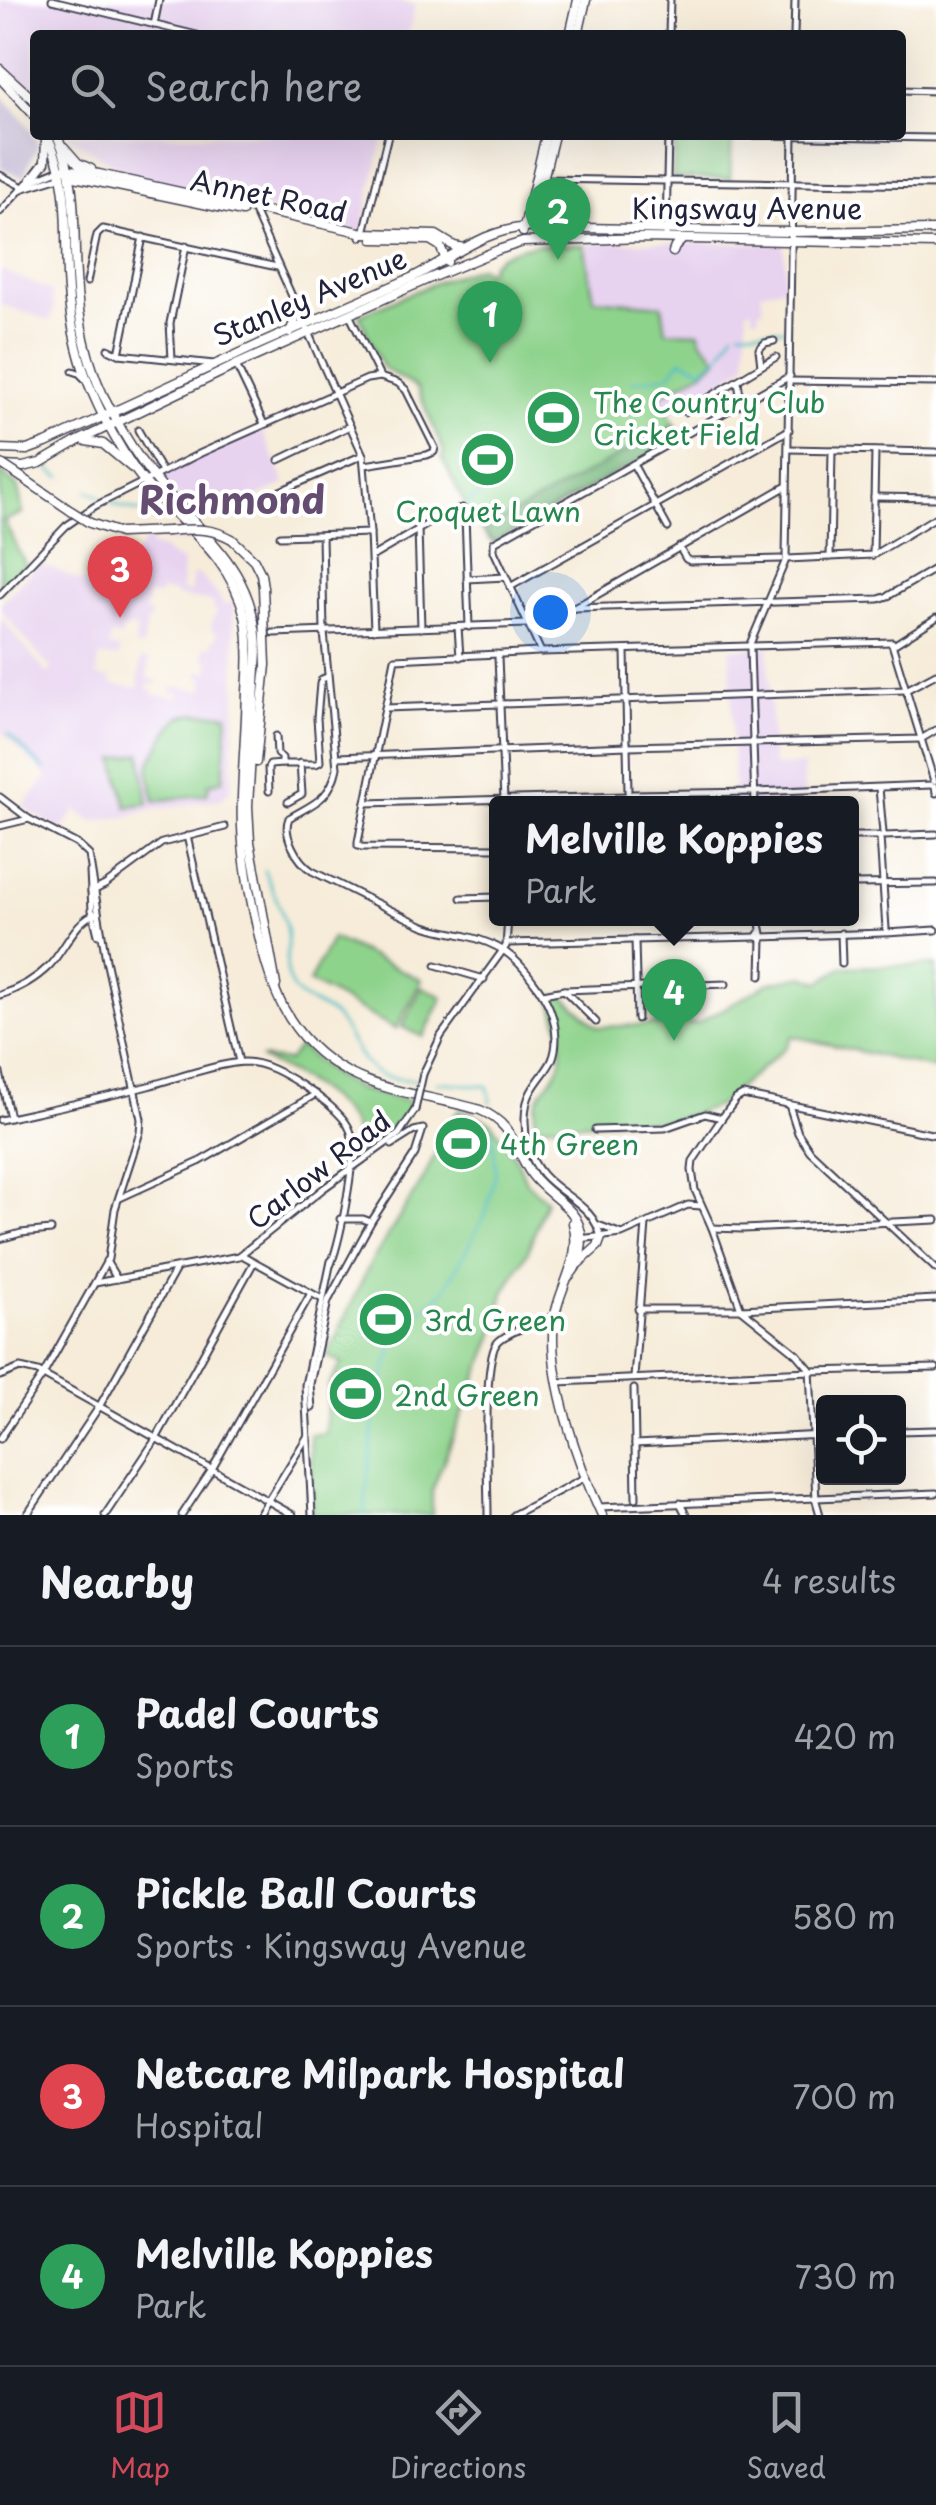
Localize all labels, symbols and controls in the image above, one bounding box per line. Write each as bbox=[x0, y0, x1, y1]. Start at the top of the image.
search box bbox=[30, 30, 906, 140]
text: Search here bbox=[145, 57, 362, 114]
icon: search bbox=[65, 58, 120, 113]
street label: Annet Road bbox=[187, 157, 351, 233]
pin: 2 bbox=[526, 178, 590, 260]
street label: Kingsway Avenue bbox=[632, 186, 862, 229]
street label: Stanley Avenue bbox=[205, 236, 413, 356]
pin: 1 bbox=[458, 280, 522, 363]
place label: The Country Club Cricket Field bbox=[593, 380, 825, 455]
sports icon: The Country Club Cricket Field bbox=[524, 387, 584, 447]
sports icon: Croquet Lawn bbox=[458, 429, 518, 489]
district label: Richmond bbox=[139, 470, 325, 527]
place label: Croquet Lawn bbox=[395, 489, 581, 532]
pin: 3 bbox=[88, 536, 152, 618]
your location bbox=[525, 587, 576, 638]
popup bbox=[489, 796, 859, 926]
text: Melville Koppies bbox=[525, 809, 823, 866]
text: Park bbox=[525, 866, 596, 914]
pin: 4 bbox=[642, 958, 706, 1041]
street label: Carlow Road bbox=[237, 1099, 399, 1239]
sports icon: 4th Green bbox=[431, 1113, 491, 1173]
place label: 4th Green bbox=[500, 1122, 639, 1165]
sports icon: 3rd Green bbox=[355, 1289, 415, 1349]
place label: 3rd Green bbox=[424, 1298, 566, 1341]
sports icon: 2nd Green bbox=[325, 1364, 385, 1424]
place label: 2nd Green bbox=[394, 1373, 540, 1416]
map controls bbox=[816, 1395, 906, 1485]
button: locate bbox=[816, 1395, 906, 1485]
text: Nearby bbox=[40, 1549, 194, 1612]
text: 4 results bbox=[762, 1556, 896, 1604]
text: Padel Courts bbox=[135, 1684, 379, 1741]
text: 1 bbox=[65, 1712, 80, 1760]
text: 420 m bbox=[794, 1712, 896, 1760]
text: Sports bbox=[135, 1741, 234, 1789]
text: Pickle Ball Courts bbox=[135, 1864, 477, 1921]
text: 2 bbox=[61, 1892, 84, 1940]
text: 580 m bbox=[792, 1892, 896, 1940]
text: Sports · Kingsway Avenue bbox=[135, 1921, 527, 1969]
text: Netcare Milpark Hospital bbox=[135, 2044, 625, 2101]
text: 3 bbox=[62, 2072, 83, 2120]
text: 700 m bbox=[792, 2072, 896, 2120]
text: Hospital bbox=[135, 2101, 263, 2149]
text: Melville Koppies bbox=[135, 2224, 433, 2281]
text: 4 bbox=[62, 2252, 83, 2300]
text: 730 m bbox=[795, 2252, 896, 2300]
text: Park bbox=[135, 2281, 207, 2329]
tab: Map bbox=[110, 2385, 170, 2488]
tab: Directions bbox=[390, 2385, 526, 2488]
tab: Saved bbox=[746, 2385, 826, 2488]

